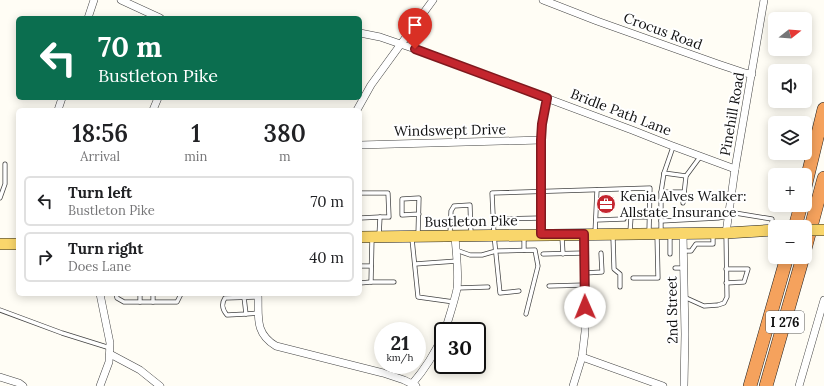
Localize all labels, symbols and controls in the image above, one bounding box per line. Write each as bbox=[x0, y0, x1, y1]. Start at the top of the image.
pin bbox=[398, 8, 432, 49]
street label: Crocus Road bbox=[621, 8, 705, 54]
north arrow bbox=[768, 12, 812, 56]
map controls bbox=[768, 12, 812, 264]
icon: arrive bbox=[404, 14, 426, 36]
text: 70 m bbox=[98, 29, 162, 65]
icon: left bbox=[32, 32, 84, 84]
text: Bustleton Pike bbox=[98, 64, 218, 87]
button: sound bbox=[768, 64, 812, 108]
street label: Pinehill Road bbox=[716, 71, 748, 157]
street label: Bridle Path Lane bbox=[568, 84, 674, 140]
button: layers bbox=[768, 116, 812, 160]
text: 18:56 bbox=[72, 118, 128, 149]
text: 1 bbox=[191, 118, 201, 149]
text: 380 bbox=[264, 118, 306, 149]
street label: Windswept Drive bbox=[394, 120, 507, 140]
text: Arrival bbox=[80, 148, 120, 165]
text: min bbox=[184, 148, 207, 165]
text: m bbox=[279, 148, 291, 165]
button: + bbox=[768, 168, 812, 212]
text: Turn left bbox=[68, 183, 132, 202]
place label: Kenia Alves Walker: Allstate Insurance bbox=[619, 187, 747, 221]
icon: left bbox=[34, 190, 56, 212]
text: 70 m bbox=[310, 192, 344, 211]
office icon: Kenia Alves Walker: Allstate Insurance bbox=[595, 193, 617, 215]
text: Bustleton Pike bbox=[68, 202, 155, 219]
street label: Bustleton Pike bbox=[424, 211, 518, 231]
button: − bbox=[768, 220, 812, 264]
text: Turn right bbox=[68, 239, 144, 258]
icon: right bbox=[34, 246, 56, 268]
text: 40 m bbox=[309, 248, 344, 267]
text: Does Lane bbox=[68, 258, 131, 275]
street label: 2nd Street bbox=[662, 275, 682, 344]
position arrow bbox=[564, 286, 606, 328]
road number: I 276 bbox=[766, 311, 804, 333]
speed limit sign: 30 bbox=[434, 322, 486, 374]
text: 21 bbox=[391, 330, 409, 355]
text: km/h bbox=[386, 351, 414, 364]

